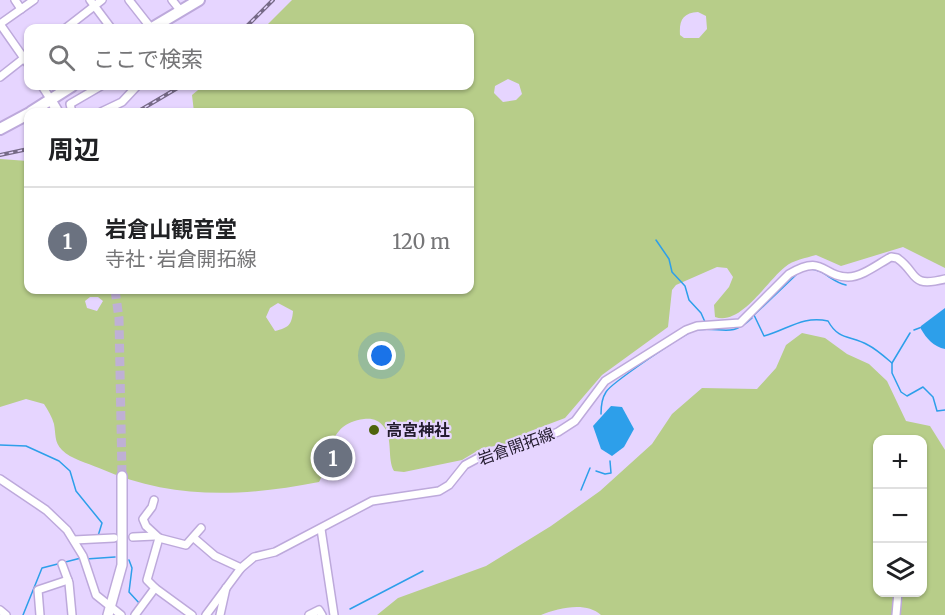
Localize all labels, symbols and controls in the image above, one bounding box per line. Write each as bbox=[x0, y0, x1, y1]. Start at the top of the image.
search box bbox=[24, 24, 474, 90]
icon: search bbox=[45, 41, 78, 74]
text: ここで検索 bbox=[93, 45, 203, 73]
text: 周辺 bbox=[48, 133, 100, 166]
text: 岩倉山観音堂 bbox=[105, 215, 237, 243]
text: 1 bbox=[63, 229, 72, 254]
text: 120 m bbox=[392, 229, 450, 254]
text: 寺社 · 岩倉開拓線 bbox=[105, 246, 257, 271]
your location bbox=[367, 341, 396, 370]
place label: 高宮神社 bbox=[386, 420, 450, 440]
marker: 高宮神社 bbox=[367, 423, 381, 437]
street label: 岩倉開拓線 bbox=[475, 423, 557, 469]
map controls bbox=[873, 435, 927, 597]
button: + bbox=[873, 435, 927, 489]
pin: 1 bbox=[314, 436, 352, 480]
button: − bbox=[873, 489, 927, 543]
button: layers bbox=[873, 543, 927, 597]

